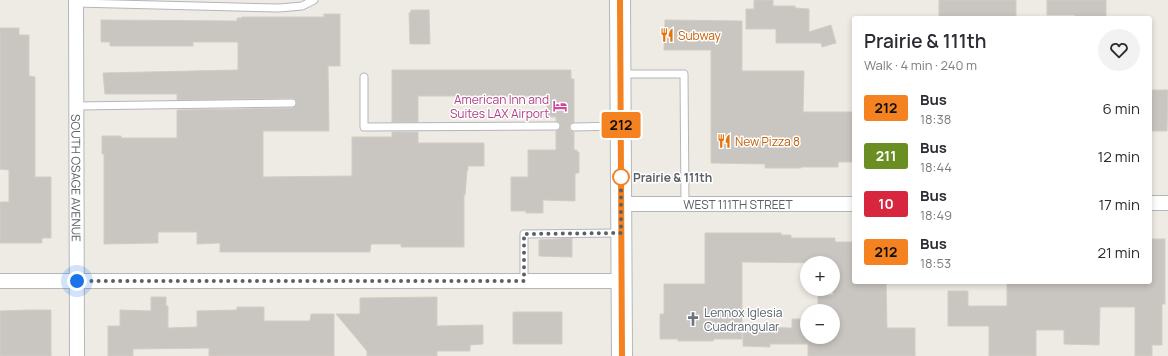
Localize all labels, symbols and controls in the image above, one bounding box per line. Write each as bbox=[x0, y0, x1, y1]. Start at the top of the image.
restaurant icon: Subway bbox=[659, 27, 675, 43]
place label: Subway bbox=[678, 27, 722, 44]
text: Prairie & 111th bbox=[864, 28, 986, 54]
button: heart bbox=[1098, 29, 1140, 71]
text: Walk · 4 min · 240 m bbox=[864, 56, 977, 74]
text: Bus bbox=[920, 89, 947, 110]
place label: American Inn and Suites LAX Airport bbox=[450, 91, 549, 122]
hotel icon: American Inn and Suites LAX Airport bbox=[552, 98, 568, 114]
text: 212 bbox=[875, 98, 897, 117]
text: 6 min bbox=[1103, 98, 1140, 119]
text: 18:38 bbox=[920, 110, 951, 128]
line badge: 212 bbox=[598, 112, 644, 138]
street label: SOUTH OSAGE AVENUE bbox=[68, 114, 85, 242]
text: 212 bbox=[610, 115, 632, 134]
restaurant icon: New Pizza 8 bbox=[716, 133, 732, 149]
place label: New Pizza 8 bbox=[735, 133, 800, 150]
text: Bus bbox=[920, 137, 947, 158]
text: 211 bbox=[876, 146, 896, 165]
text: 12 min bbox=[1097, 146, 1140, 167]
text: 18:44 bbox=[920, 158, 952, 176]
marker: Prairie & 111th bbox=[612, 168, 630, 186]
place label: Prairie & 111th bbox=[633, 169, 712, 186]
text: Bus bbox=[920, 185, 947, 206]
text: 10 bbox=[878, 194, 894, 213]
text: 17 min bbox=[1098, 194, 1140, 215]
street label: WEST 111TH STREET bbox=[683, 196, 793, 213]
text: 18:49 bbox=[920, 206, 952, 224]
text: Bus bbox=[920, 233, 947, 254]
text: 212 bbox=[875, 242, 897, 261]
text: 21 min bbox=[1097, 242, 1140, 263]
text: 18:53 bbox=[920, 254, 951, 272]
map controls bbox=[800, 256, 840, 344]
button: + bbox=[800, 256, 840, 296]
your location bbox=[67, 271, 87, 291]
place label: Lennox Iglesia Cuadrangular bbox=[704, 304, 782, 335]
button: − bbox=[800, 304, 840, 344]
church icon: Lennox Iglesia Cuadrangular bbox=[685, 311, 701, 327]

